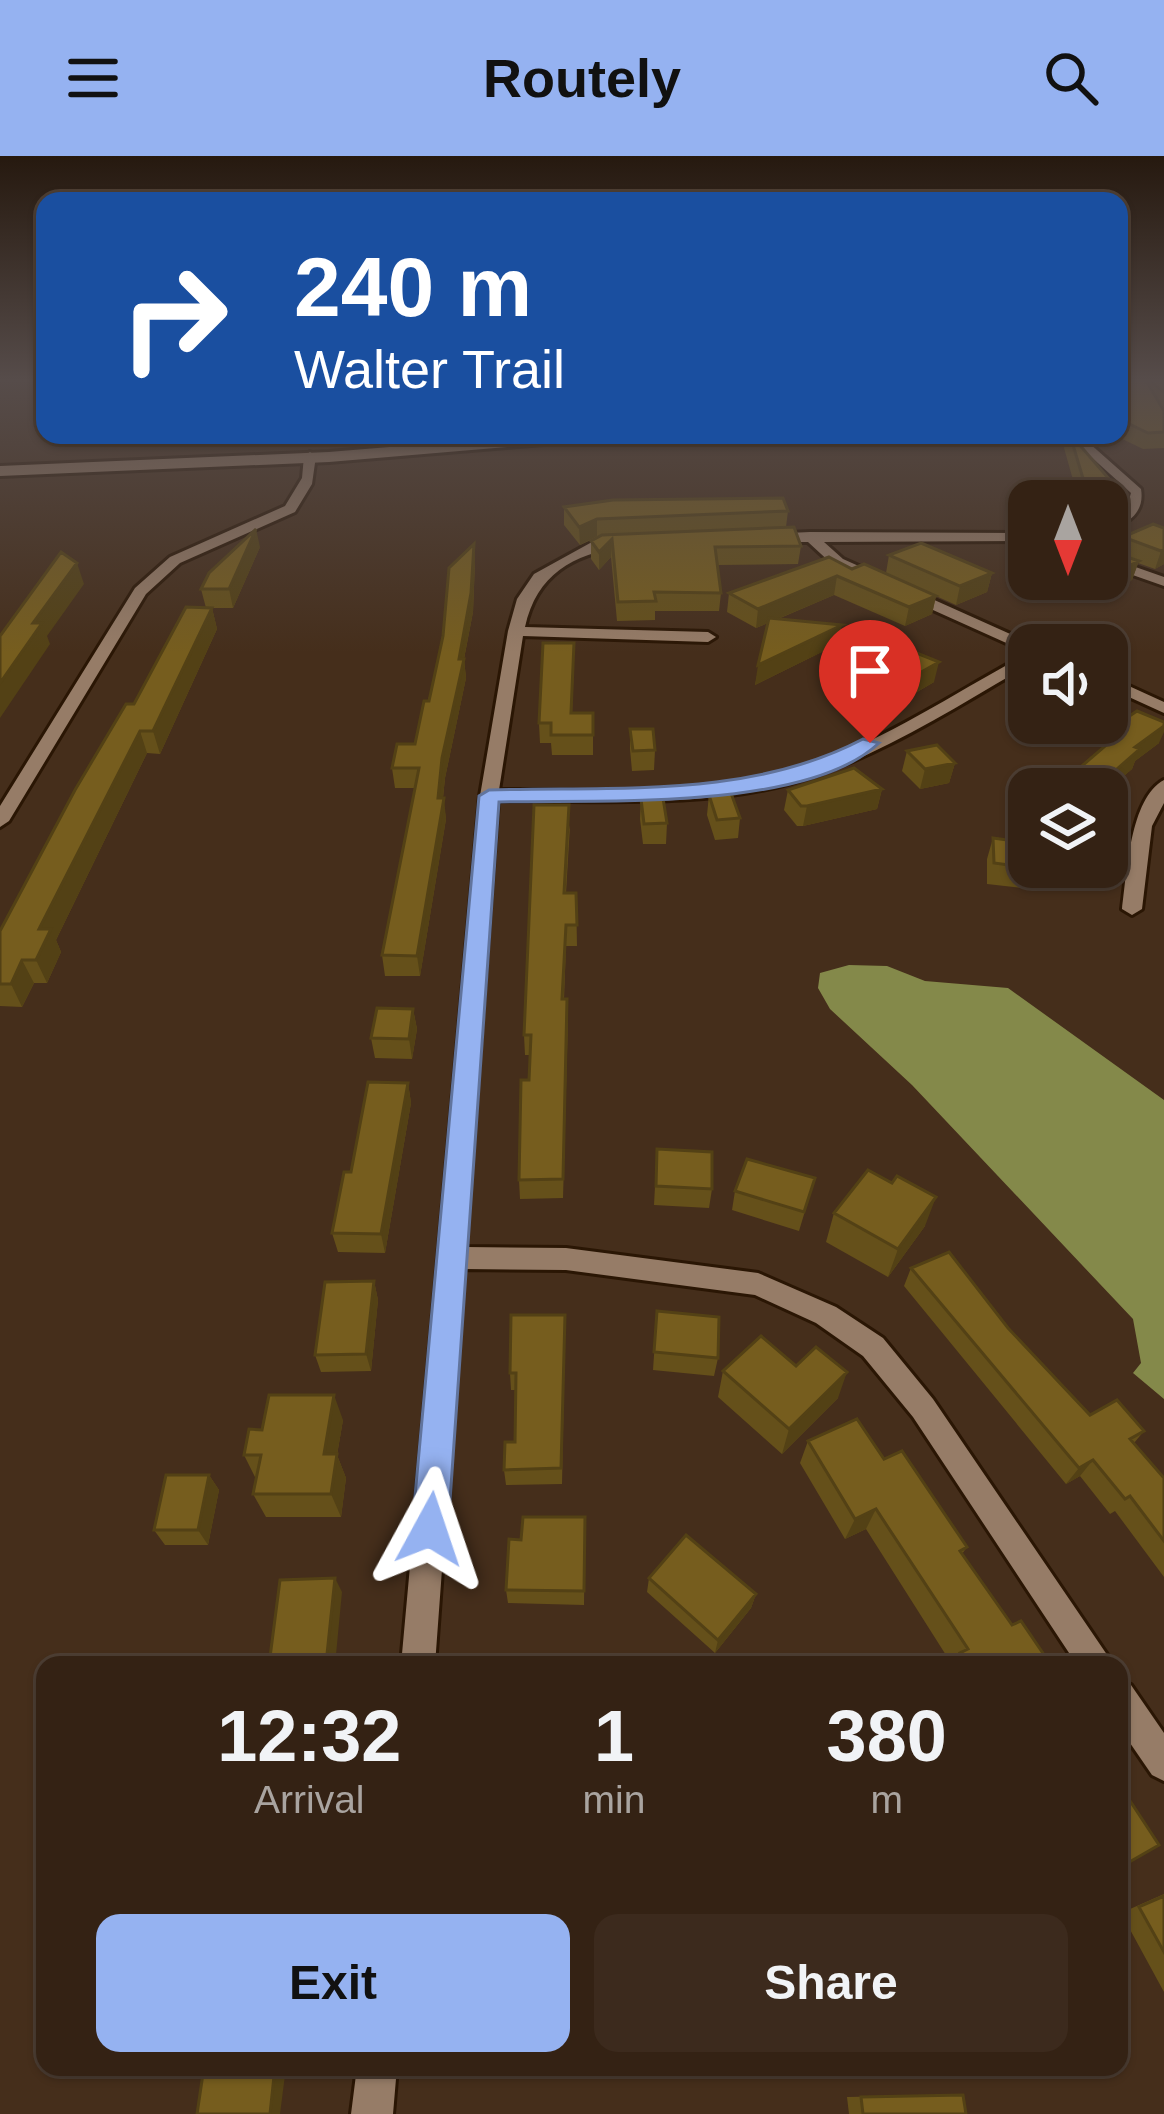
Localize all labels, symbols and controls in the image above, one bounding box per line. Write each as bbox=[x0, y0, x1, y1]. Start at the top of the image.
icon: menu bbox=[60, 45, 126, 111]
icon: search bbox=[1038, 45, 1104, 111]
text: Routely bbox=[483, 48, 681, 108]
icon: right bbox=[96, 240, 252, 396]
text: 240 m bbox=[294, 240, 532, 334]
text: Walter Trail bbox=[294, 339, 565, 399]
north arrow bbox=[1008, 480, 1128, 600]
map controls bbox=[1008, 480, 1128, 888]
pin bbox=[819, 620, 921, 743]
button: sound bbox=[1008, 624, 1128, 744]
icon: arrive bbox=[837, 638, 903, 704]
button: layers bbox=[1008, 768, 1128, 888]
position arrow bbox=[367, 1466, 493, 1592]
text: 12:32 bbox=[217, 1696, 401, 1776]
text: 1 bbox=[594, 1696, 634, 1776]
text: 380 bbox=[827, 1696, 947, 1776]
text: Arrival bbox=[254, 1778, 365, 1821]
text: min bbox=[583, 1778, 645, 1821]
text: m bbox=[870, 1778, 903, 1821]
button: Exit bbox=[96, 1914, 570, 2052]
button: Share bbox=[594, 1914, 1068, 2052]

